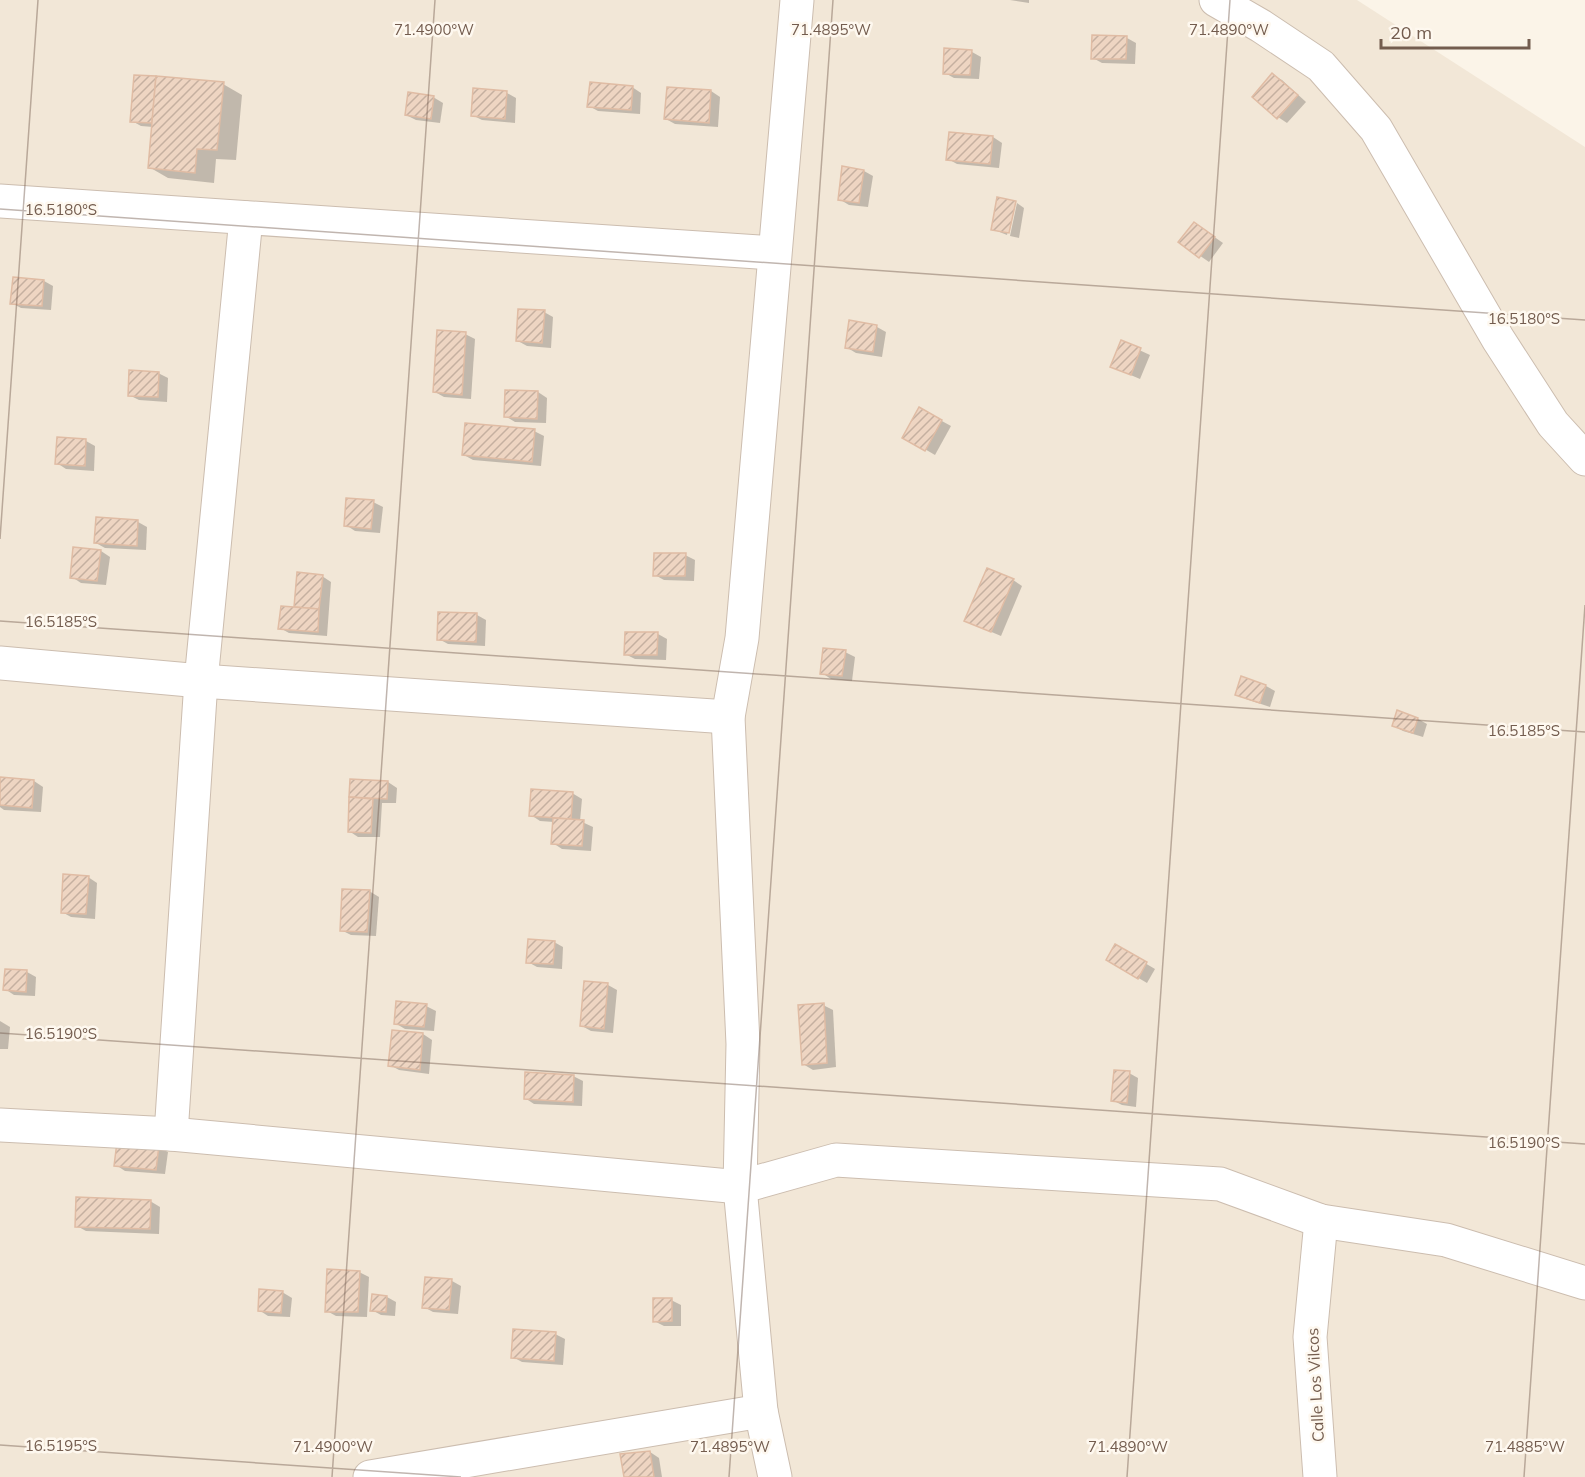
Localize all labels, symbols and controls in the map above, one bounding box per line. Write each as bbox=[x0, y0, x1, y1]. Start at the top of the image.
scale bar bbox=[1381, 12, 1530, 50]
text: 71.4900°W bbox=[394, 20, 474, 39]
text: 71.4895°W bbox=[791, 20, 871, 39]
text: 71.4890°W bbox=[1189, 20, 1269, 39]
text: 20 m bbox=[1390, 21, 1432, 44]
text: 16.5180°S bbox=[25, 200, 97, 219]
text: 16.5180°S bbox=[1488, 309, 1560, 328]
text: 16.5185°S bbox=[25, 612, 97, 631]
text: 16.5185°S bbox=[1488, 721, 1560, 740]
text: 16.5190°S bbox=[25, 1024, 97, 1043]
text: 16.5190°S bbox=[1488, 1133, 1560, 1152]
street label: Calle Los Vilcos bbox=[1302, 1327, 1328, 1443]
text: 16.5195°S bbox=[25, 1436, 97, 1455]
text: 71.4900°W bbox=[293, 1437, 373, 1456]
text: 71.4895°W bbox=[690, 1437, 770, 1456]
text: 71.4890°W bbox=[1088, 1437, 1168, 1456]
text: 71.4885°W bbox=[1485, 1437, 1565, 1456]

